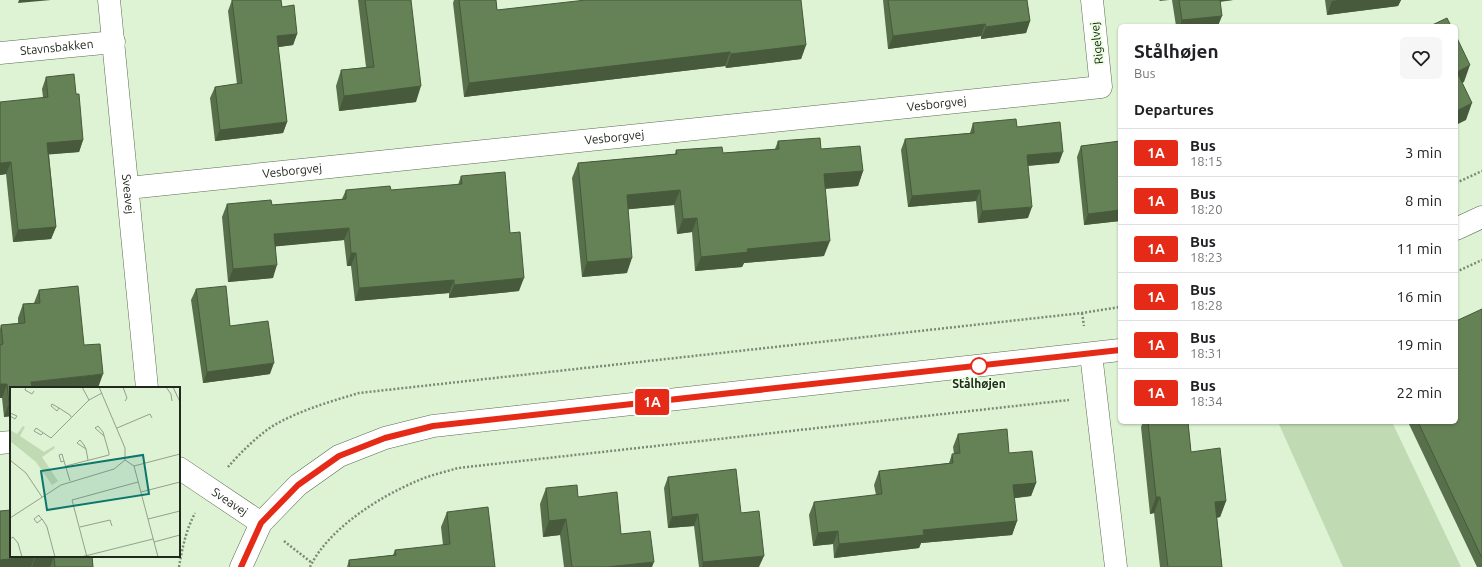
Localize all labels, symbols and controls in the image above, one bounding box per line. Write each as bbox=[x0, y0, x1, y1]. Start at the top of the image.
street label: Rigelvej bbox=[1088, 21, 1105, 65]
street label: Stavnsbakken bbox=[19, 37, 94, 57]
button: heart bbox=[1400, 37, 1442, 79]
text: Stålhøjen bbox=[1134, 40, 1219, 62]
text: Bus bbox=[1134, 66, 1155, 80]
street label: Vesborgvej bbox=[906, 94, 967, 113]
text: Departures bbox=[1134, 101, 1214, 118]
street label: Vesborgvej bbox=[584, 127, 645, 147]
text: Bus bbox=[1190, 137, 1216, 154]
text: 3 min bbox=[1405, 144, 1442, 161]
text: 1A bbox=[1147, 145, 1165, 161]
text: 18:15 bbox=[1190, 154, 1223, 168]
street label: Vesborgvej bbox=[262, 161, 323, 180]
street label: Sveavej bbox=[120, 173, 137, 215]
text: Bus bbox=[1190, 185, 1216, 202]
text: 8 min bbox=[1405, 192, 1442, 209]
text: 1A bbox=[1147, 193, 1165, 209]
text: 18:20 bbox=[1190, 202, 1223, 216]
text: Bus bbox=[1190, 233, 1216, 250]
text: 11 min bbox=[1396, 240, 1442, 257]
text: 1A bbox=[1147, 241, 1165, 257]
text: 18:23 bbox=[1190, 250, 1223, 264]
text: Bus bbox=[1190, 281, 1216, 298]
text: 16 min bbox=[1396, 288, 1442, 305]
text: 1A bbox=[1147, 289, 1165, 305]
text: 18:28 bbox=[1190, 298, 1223, 312]
text: Bus bbox=[1190, 329, 1216, 346]
text: 19 min bbox=[1396, 336, 1442, 353]
text: 1A bbox=[1147, 337, 1165, 353]
text: 18:31 bbox=[1190, 346, 1223, 360]
marker: Stålhøjen bbox=[970, 357, 988, 375]
place label: Stålhøjen bbox=[952, 377, 1006, 390]
text: Bus bbox=[1190, 377, 1216, 394]
text: 22 min bbox=[1396, 384, 1442, 401]
text: 1A bbox=[1147, 385, 1165, 401]
inset map bbox=[10, 387, 180, 557]
line badge: 1A bbox=[634, 389, 670, 415]
text: 1A bbox=[643, 394, 661, 410]
text: 18:34 bbox=[1190, 394, 1223, 408]
street label: Sveavej bbox=[210, 485, 250, 518]

